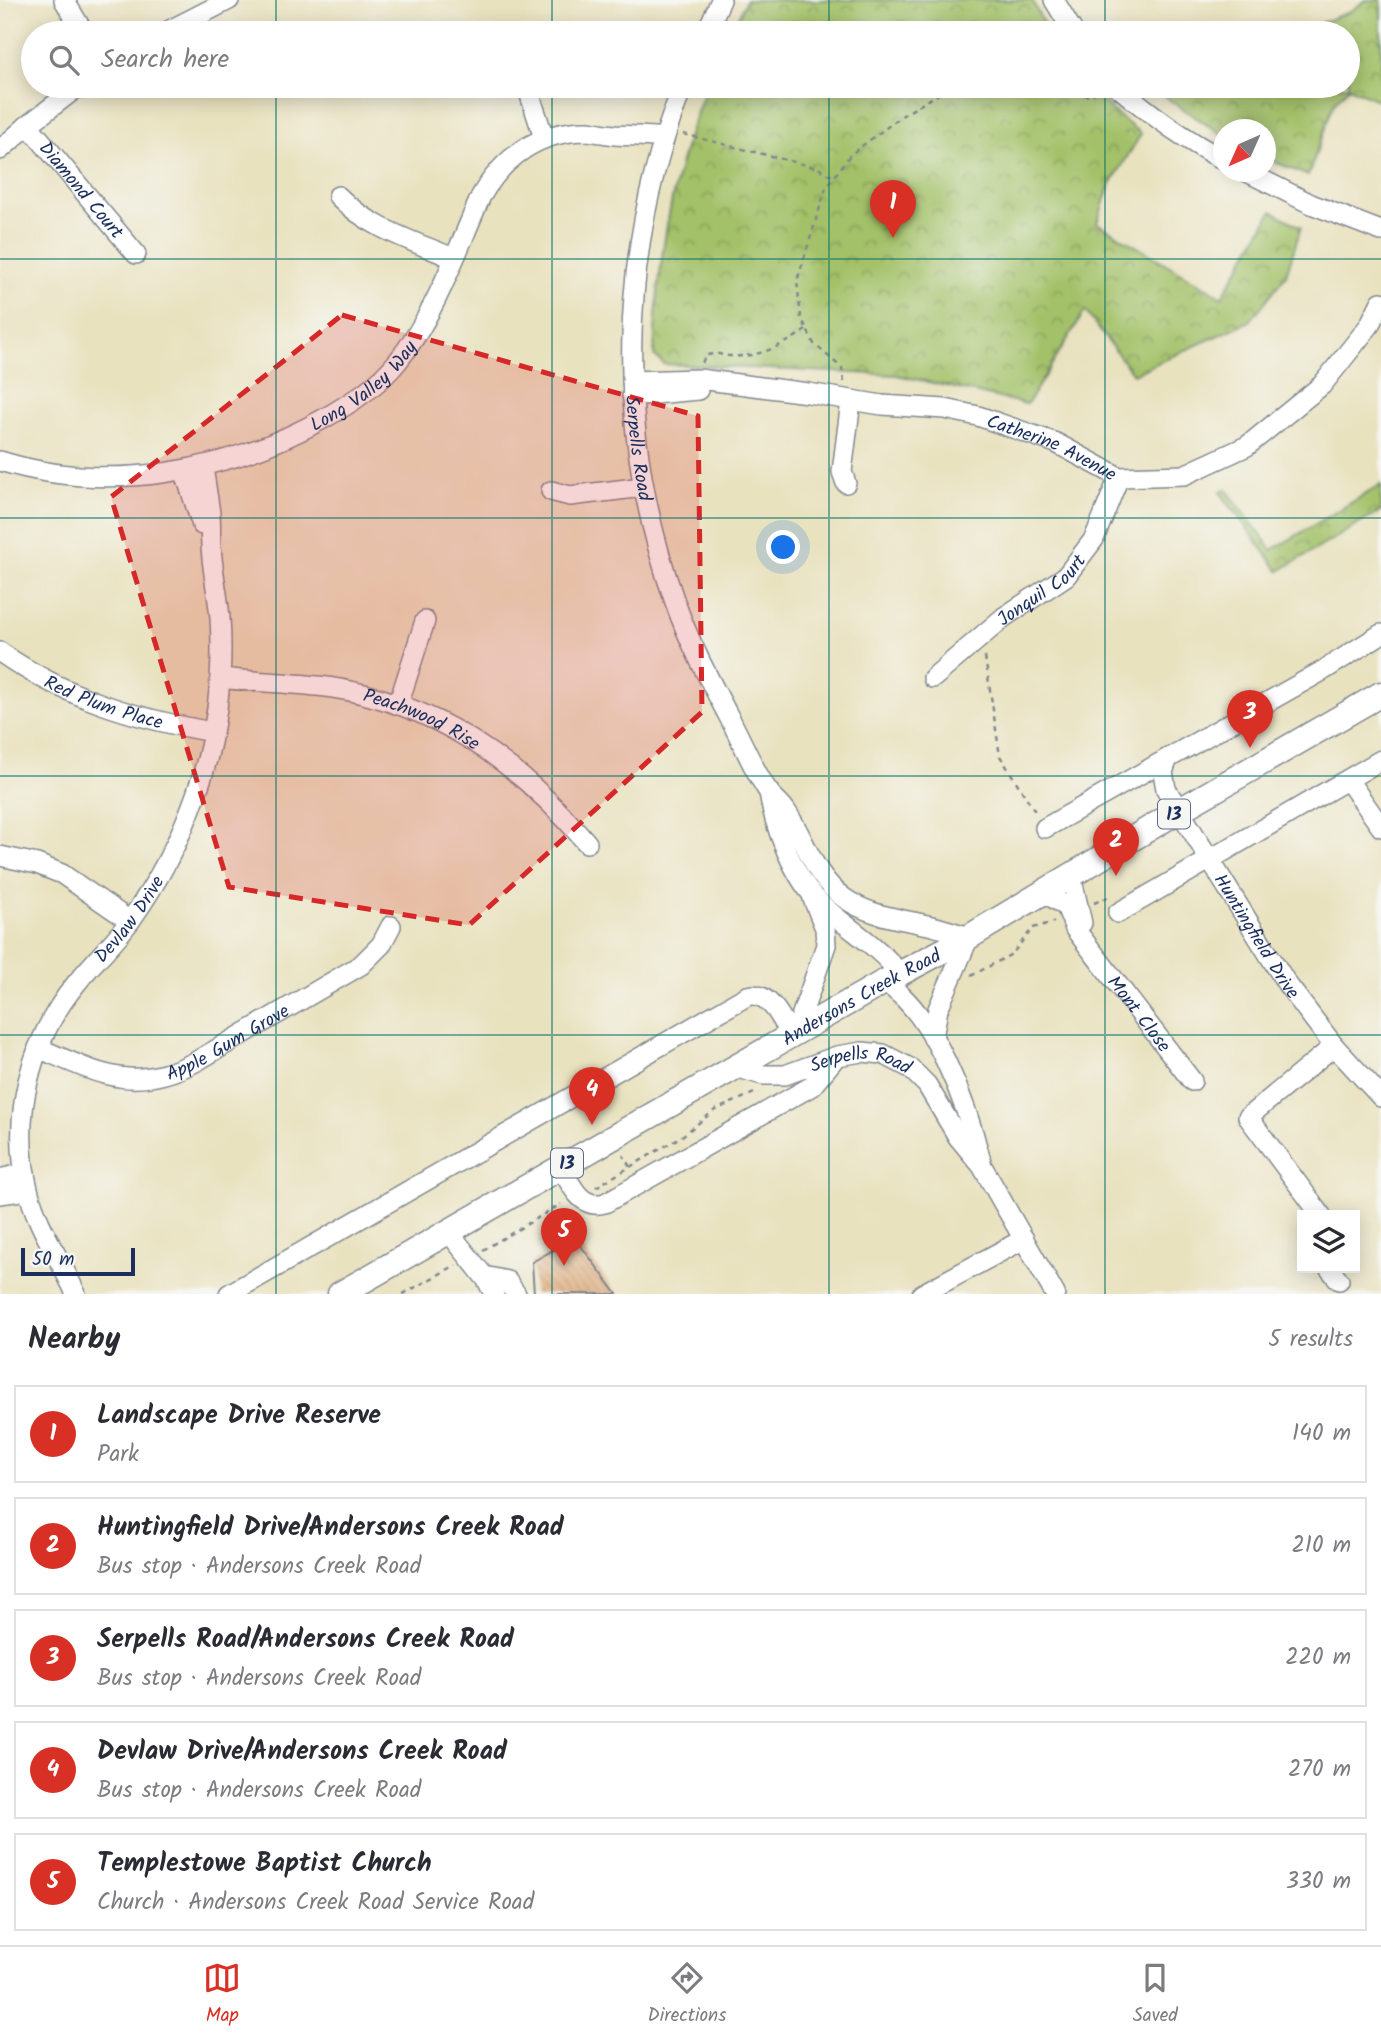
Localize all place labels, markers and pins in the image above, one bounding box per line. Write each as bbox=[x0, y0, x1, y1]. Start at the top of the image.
pin: 1 bbox=[870, 180, 916, 238]
pin: 3 bbox=[1227, 690, 1273, 748]
pin: 2 bbox=[1093, 818, 1139, 876]
pin: 4 bbox=[569, 1067, 615, 1125]
pin: 5 bbox=[541, 1208, 587, 1266]

